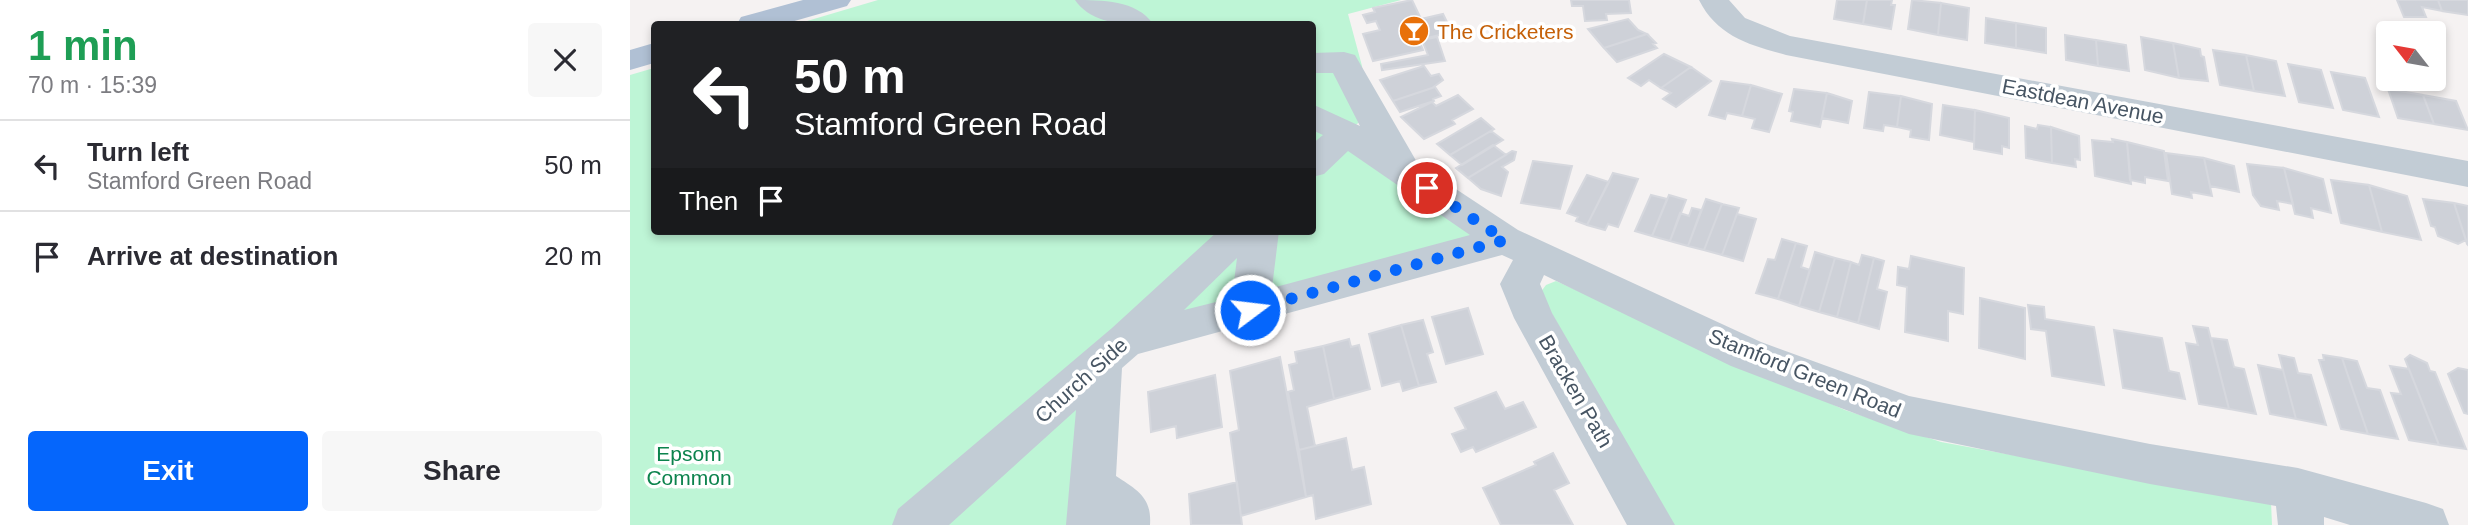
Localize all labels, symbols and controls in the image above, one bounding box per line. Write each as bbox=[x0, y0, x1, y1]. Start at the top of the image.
bar icon: The Cricketers bbox=[1397, 14, 1431, 48]
place label: The Cricketers bbox=[1437, 20, 1574, 43]
north arrow bbox=[2376, 21, 2446, 91]
map controls bbox=[2376, 21, 2446, 91]
text: 1 min bbox=[28, 22, 138, 69]
button: close bbox=[528, 23, 602, 97]
icon: left bbox=[679, 49, 770, 140]
text: 50 m bbox=[794, 49, 906, 103]
text: 70 m · 15:39 bbox=[28, 72, 157, 98]
street label: Eastdean Avenue bbox=[2000, 74, 2166, 128]
text: Stamford Green Road bbox=[794, 106, 1107, 142]
text: Turn left bbox=[87, 137, 189, 167]
icon: left bbox=[28, 147, 66, 185]
text: 50 m bbox=[544, 150, 602, 180]
pin bbox=[1397, 158, 1457, 218]
text: Stamford Green Road bbox=[87, 168, 312, 194]
icon: arrive bbox=[1408, 169, 1446, 207]
icon: arrive bbox=[752, 182, 790, 220]
text: Then bbox=[679, 186, 738, 216]
icon: arrive bbox=[28, 238, 66, 276]
text: Arrive at destination bbox=[87, 241, 338, 271]
text: 20 m bbox=[544, 241, 602, 271]
position arrow bbox=[1213, 273, 1287, 347]
street label: Stamford Green Road bbox=[1705, 324, 1905, 422]
street label: Bracken Path bbox=[1535, 331, 1617, 451]
street label: Church Side bbox=[1030, 333, 1132, 427]
button: Exit bbox=[28, 431, 308, 511]
button: Share bbox=[322, 431, 602, 511]
park label: Epsom Common bbox=[646, 442, 732, 489]

